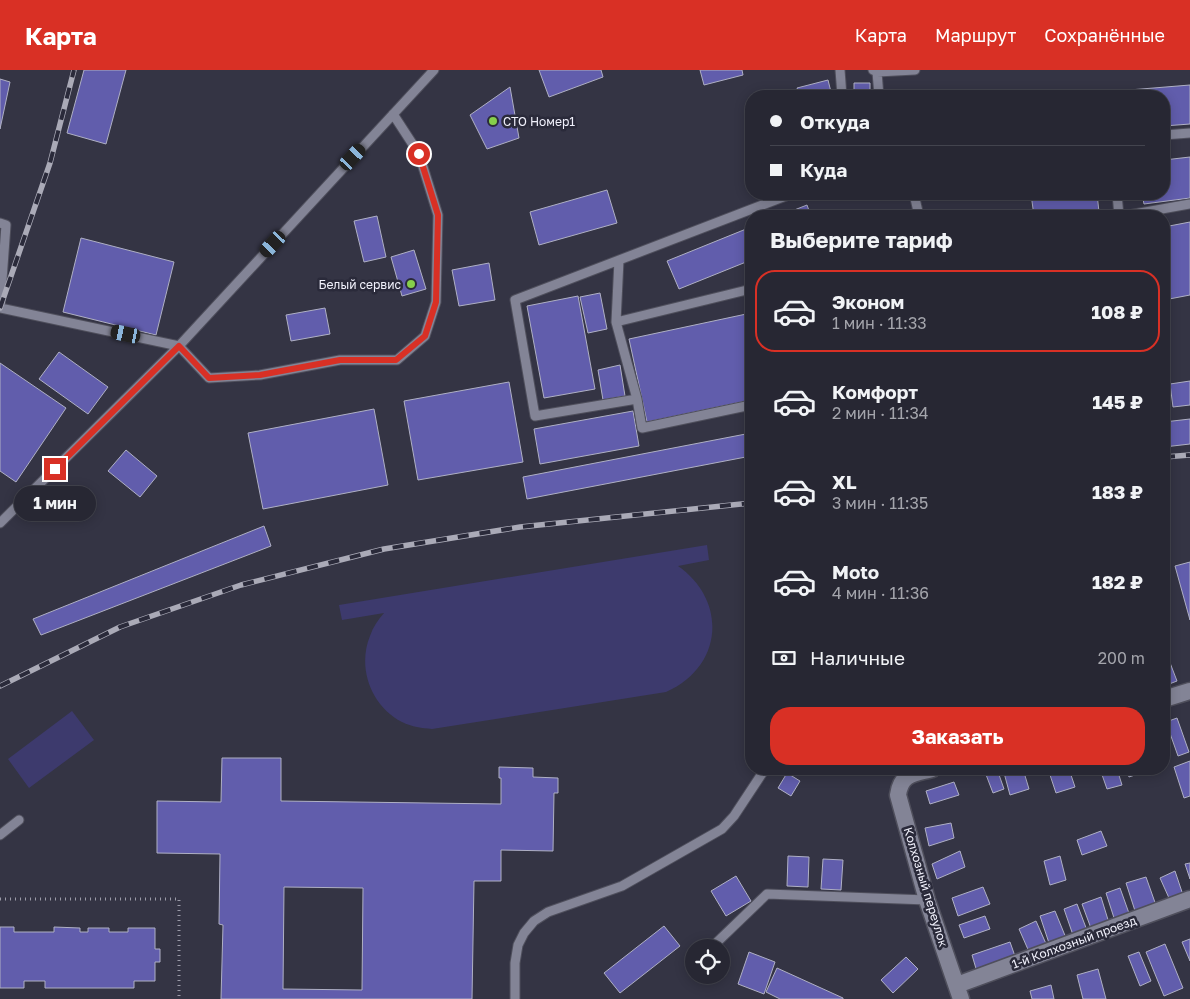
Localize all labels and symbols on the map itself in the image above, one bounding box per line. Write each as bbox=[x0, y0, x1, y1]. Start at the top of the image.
place label: СТО Номер1 bbox=[503, 114, 575, 129]
marker: СТО Номер1 bbox=[487, 115, 499, 127]
car bbox=[337, 141, 368, 173]
route start bbox=[408, 143, 430, 165]
car bbox=[257, 228, 288, 260]
place label: Белый сервис bbox=[319, 277, 401, 292]
marker: Белый сервис bbox=[405, 278, 417, 290]
car bbox=[109, 324, 142, 344]
route end bbox=[44, 458, 66, 480]
callout: 1 мин bbox=[14, 486, 96, 522]
street label: Колхозный переулок bbox=[901, 825, 951, 949]
street label: 1-й Колхозный проезд bbox=[1010, 912, 1138, 972]

